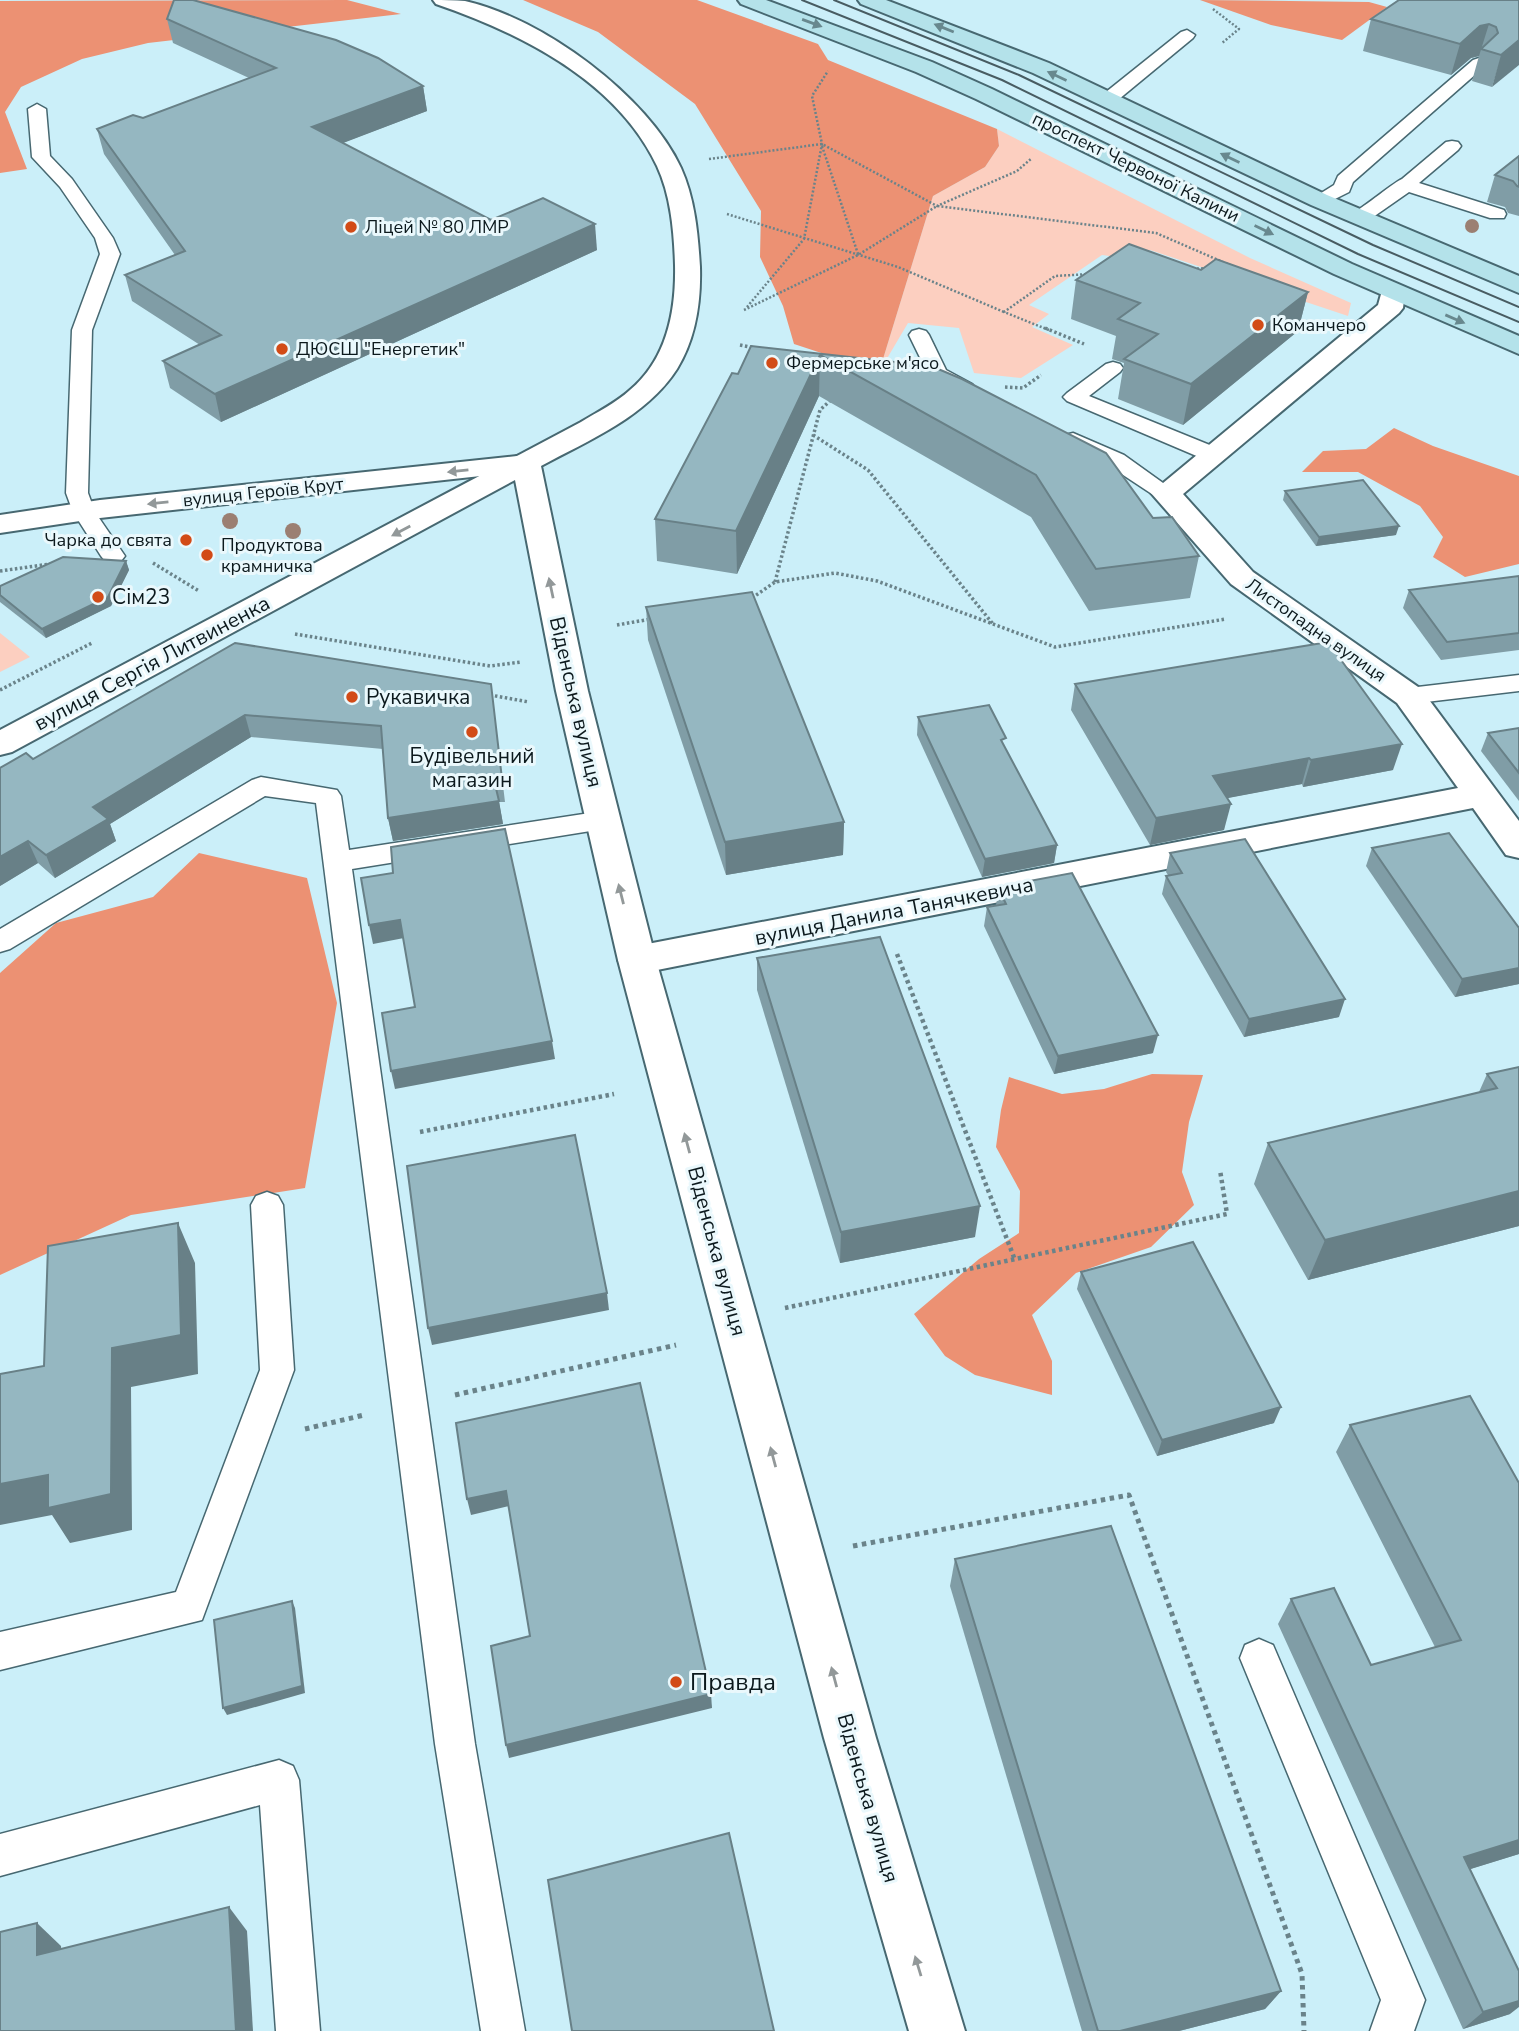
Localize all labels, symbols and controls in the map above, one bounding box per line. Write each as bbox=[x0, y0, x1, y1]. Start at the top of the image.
one-way arrow bbox=[802, 18, 823, 29]
one-way arrow bbox=[933, 23, 954, 34]
one-way arrow bbox=[1047, 70, 1068, 81]
street label: проспект Червоної Калини bbox=[1028, 106, 1244, 228]
one-way arrow bbox=[1220, 153, 1240, 164]
place label: Ліцей № 80 ЛМР bbox=[365, 215, 509, 239]
marker: Ліцей № 80 ЛМР bbox=[343, 219, 359, 235]
one-way arrow bbox=[1254, 225, 1274, 236]
place label: Команчеро bbox=[1272, 313, 1366, 337]
one-way arrow bbox=[1445, 313, 1466, 324]
marker: Команчеро bbox=[1250, 317, 1266, 333]
place label: ДЮСШ "Енергетик" bbox=[296, 337, 465, 361]
marker: ДЮСШ "Енергетик" bbox=[274, 341, 290, 357]
place label: Фермерське м'ясо bbox=[786, 351, 939, 375]
marker: Фермерське м'ясо bbox=[764, 355, 780, 371]
one-way arrow bbox=[447, 466, 469, 477]
street label: вулиця Героїв Крут bbox=[182, 472, 344, 512]
one-way arrow bbox=[147, 498, 169, 509]
one-way arrow bbox=[391, 525, 410, 537]
place label: Чарка до свята bbox=[44, 528, 172, 552]
marker: Чарка до свята bbox=[178, 532, 194, 548]
place label: Продуктова крамничка bbox=[221, 533, 323, 578]
marker: Продуктова крамничка bbox=[199, 547, 215, 563]
street label: Листопадна вулиця bbox=[1241, 572, 1391, 688]
one-way arrow bbox=[545, 577, 556, 599]
place label: Сім23 bbox=[112, 583, 170, 611]
street label: вулиця Сергія Литвиненка bbox=[29, 589, 275, 737]
marker: Сім23 bbox=[90, 589, 106, 605]
street label: Віденська вулиця bbox=[543, 614, 609, 790]
place label: Рукавичка bbox=[366, 683, 470, 711]
marker: Рукавичка bbox=[344, 689, 360, 705]
marker: Будівельний магазин bbox=[464, 724, 480, 740]
place label: Будівельний магазин bbox=[409, 742, 535, 794]
street label: вулиця Данила Танячкевича bbox=[752, 870, 1036, 952]
one-way arrow bbox=[615, 883, 626, 905]
one-way arrow bbox=[681, 1132, 692, 1154]
street label: Віденська вулиця bbox=[681, 1163, 753, 1339]
one-way arrow bbox=[768, 1446, 778, 1467]
place label: Правда bbox=[690, 1666, 776, 1698]
one-way arrow bbox=[828, 1666, 838, 1687]
marker: Правда bbox=[668, 1674, 684, 1690]
street label: Віденська вулиця bbox=[830, 1710, 906, 1886]
one-way arrow bbox=[912, 1955, 922, 1976]

